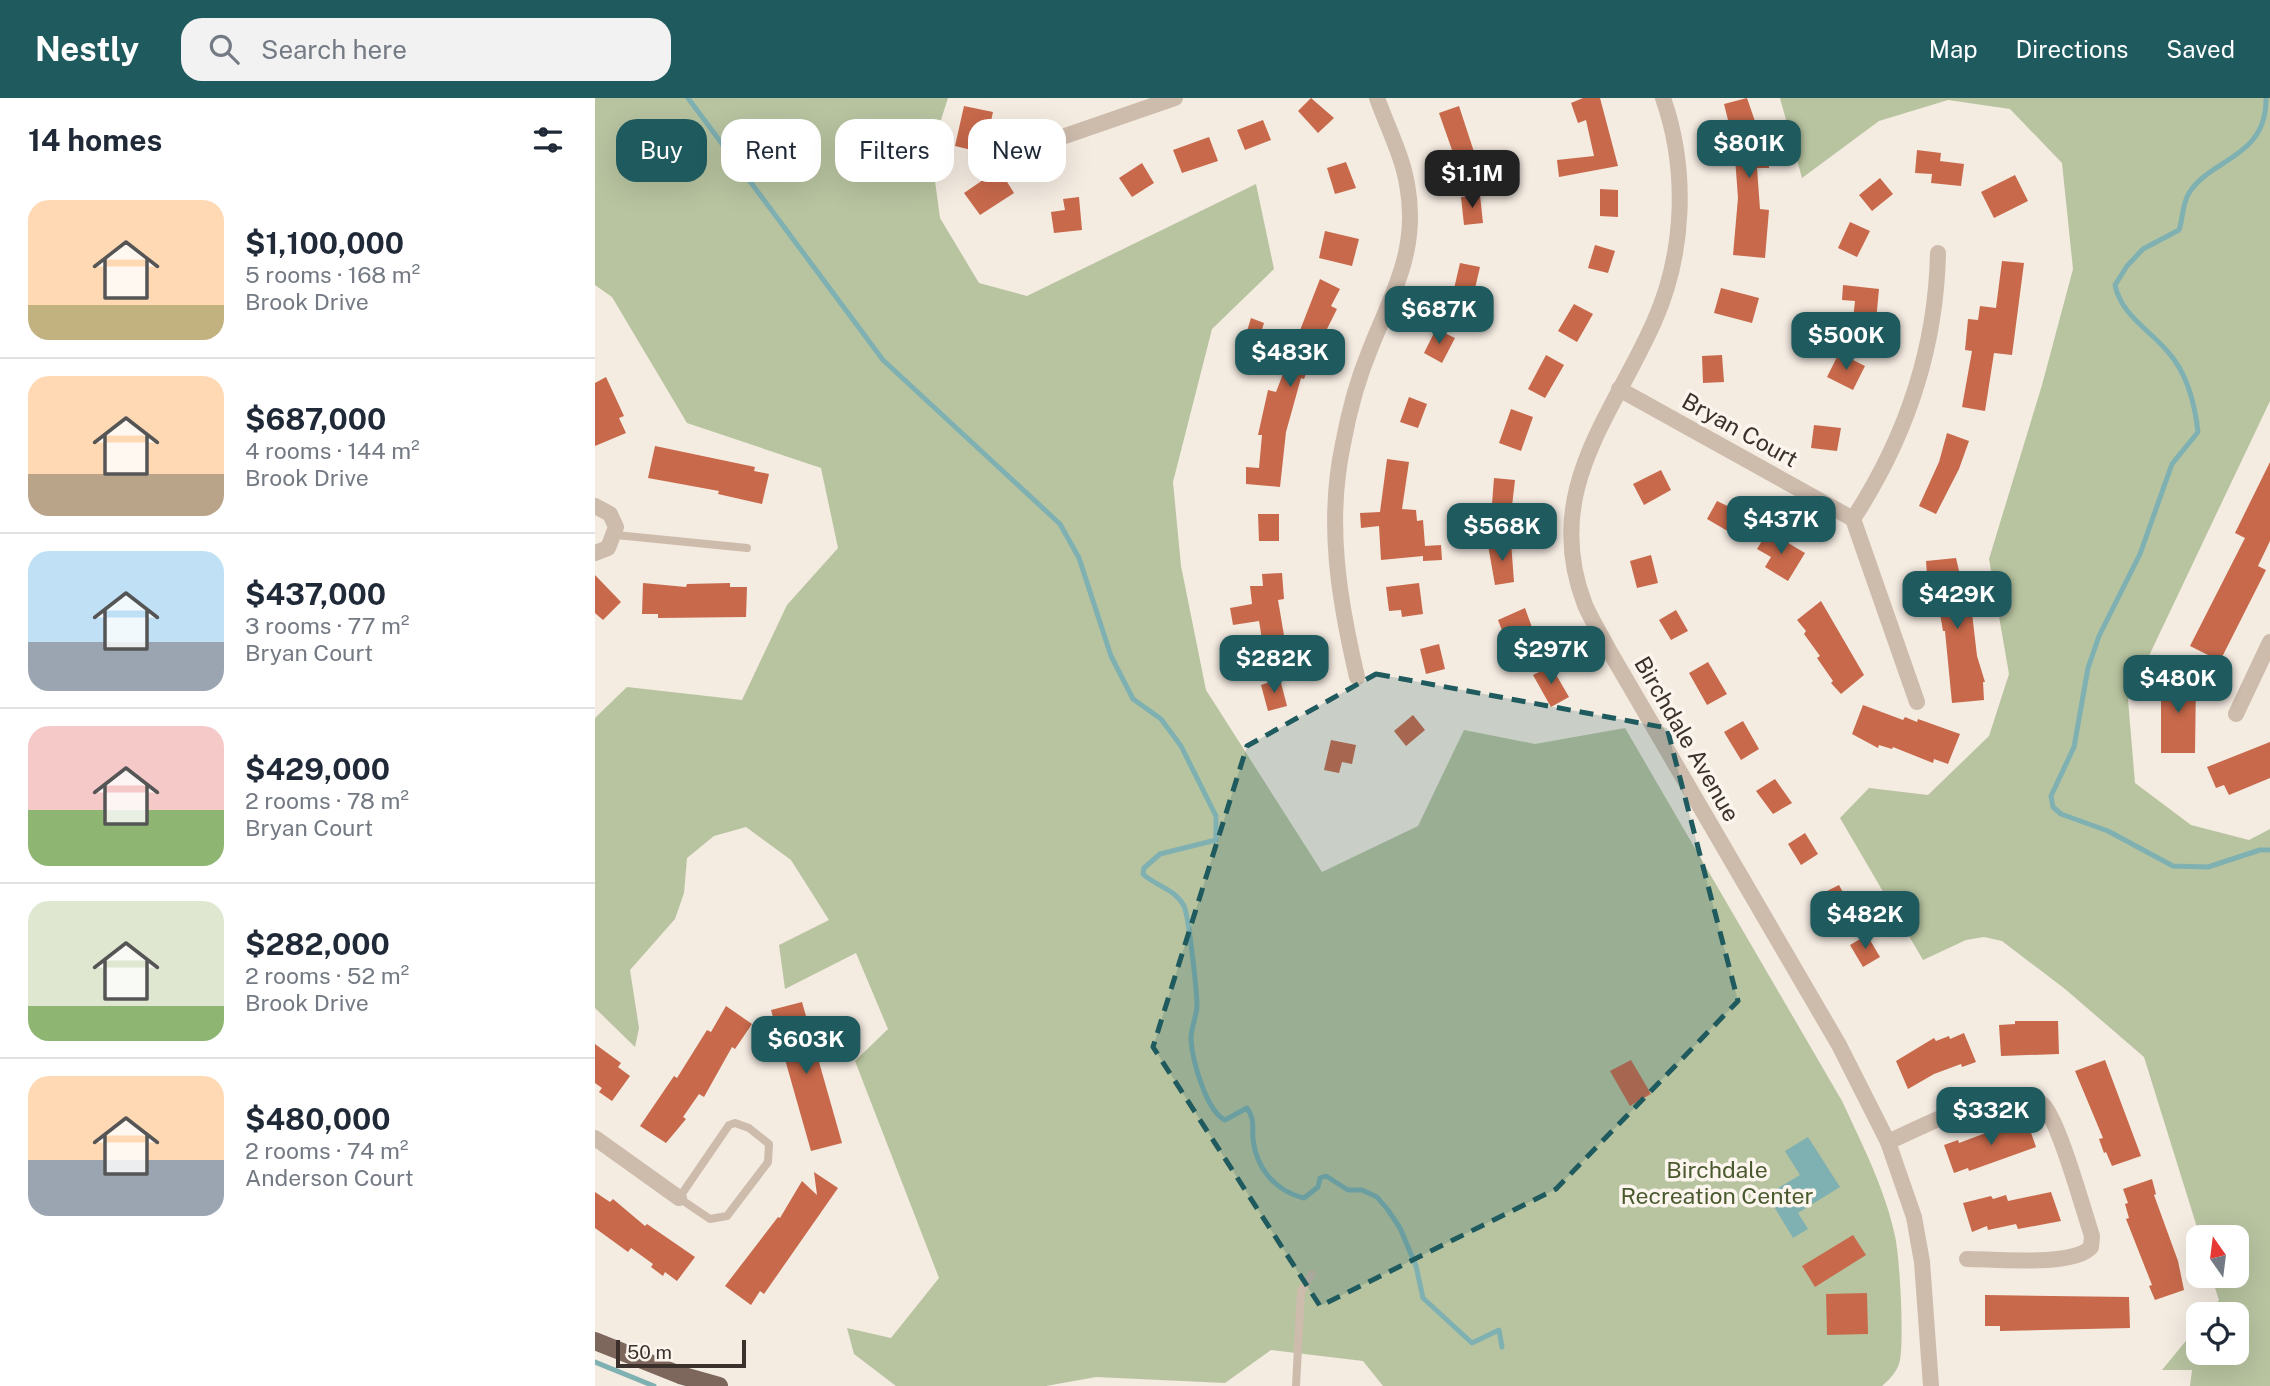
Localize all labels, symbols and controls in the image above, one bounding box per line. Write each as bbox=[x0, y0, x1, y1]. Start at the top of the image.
search box bbox=[181, 18, 671, 81]
text: Nestly bbox=[35, 30, 139, 68]
icon: search bbox=[205, 30, 243, 68]
text: Search here bbox=[261, 34, 407, 65]
text: Map bbox=[1929, 35, 1978, 63]
text: Directions bbox=[2016, 35, 2128, 63]
text: Saved bbox=[2166, 35, 2235, 63]
chip: Buy bbox=[616, 119, 707, 182]
chip: Rent bbox=[721, 119, 821, 182]
chip: Filters bbox=[835, 119, 954, 182]
chip: New bbox=[968, 119, 1066, 182]
pin: $801K bbox=[1700, 120, 1798, 180]
icon: filters bbox=[529, 121, 567, 159]
text: 14 homes bbox=[28, 122, 162, 158]
text: $801K bbox=[1713, 129, 1785, 156]
pin: $1.1M bbox=[1423, 150, 1521, 210]
text: $1.1M bbox=[1441, 159, 1503, 186]
text: $1,100,000 bbox=[245, 225, 404, 261]
icon: home bbox=[84, 228, 168, 312]
text: 5 rooms · 168 m² bbox=[245, 261, 420, 288]
pin: $687K bbox=[1390, 286, 1488, 346]
text: Brook Drive bbox=[245, 288, 369, 315]
text: $687K bbox=[1401, 295, 1477, 322]
pin: $500K bbox=[1797, 313, 1895, 372]
text: $500K bbox=[1807, 321, 1885, 348]
pin: $483K bbox=[1241, 330, 1339, 389]
text: $483K bbox=[1251, 338, 1329, 365]
street label: Bryan Court bbox=[1678, 387, 1803, 472]
text: $687,000 bbox=[245, 401, 386, 437]
icon: home bbox=[84, 404, 168, 488]
text: 4 rooms · 144 m² bbox=[245, 437, 420, 464]
text: Brook Drive bbox=[245, 464, 369, 491]
pin: $437K bbox=[1732, 496, 1830, 556]
pin: $568K bbox=[1453, 504, 1551, 563]
text: $437K bbox=[1743, 505, 1819, 532]
text: $568K bbox=[1463, 512, 1541, 539]
pin: $429K bbox=[1908, 572, 2006, 631]
text: $437,000 bbox=[245, 576, 386, 612]
icon: home bbox=[84, 579, 168, 663]
text: $429K bbox=[1919, 580, 1996, 607]
text: 3 rooms · 77 m² bbox=[245, 612, 409, 639]
pin: $297K bbox=[1502, 626, 1600, 686]
text: $297K bbox=[1513, 635, 1589, 662]
pin: $282K bbox=[1225, 636, 1323, 695]
text: Bryan Court bbox=[245, 639, 373, 666]
text: $282K bbox=[1236, 644, 1312, 671]
street label: Birchdale Avenue bbox=[1629, 651, 1746, 826]
pin: $480K bbox=[2129, 656, 2227, 715]
text: $480K bbox=[2139, 664, 2217, 691]
text: $429,000 bbox=[245, 751, 390, 787]
icon: home bbox=[84, 754, 168, 838]
text: 2 rooms · 78 m² bbox=[245, 787, 409, 814]
text: Bryan Court bbox=[245, 814, 373, 841]
pin: $482K bbox=[1816, 892, 1914, 951]
text: $482K bbox=[1826, 900, 1904, 927]
text: $282,000 bbox=[245, 926, 390, 962]
icon: home bbox=[84, 929, 168, 1013]
text: 2 rooms · 52 m² bbox=[245, 962, 409, 989]
text: Brook Drive bbox=[245, 989, 369, 1016]
pin: $603K bbox=[757, 1016, 855, 1076]
text: $603K bbox=[767, 1025, 845, 1052]
pin: $332K bbox=[1942, 1088, 2040, 1147]
text: $332K bbox=[1952, 1096, 2030, 1123]
text: $480,000 bbox=[245, 1101, 391, 1137]
icon: home bbox=[84, 1104, 168, 1188]
text: 2 rooms · 74 m² bbox=[245, 1137, 408, 1164]
park label: Birchdale Recreation Center bbox=[1620, 1156, 1814, 1209]
text: Anderson Court bbox=[245, 1164, 414, 1191]
north arrow bbox=[2186, 1225, 2249, 1288]
map controls bbox=[2186, 1225, 2249, 1365]
button: locate bbox=[2186, 1302, 2249, 1365]
scale bar bbox=[616, 1337, 745, 1369]
text: 50 m bbox=[627, 1341, 672, 1363]

